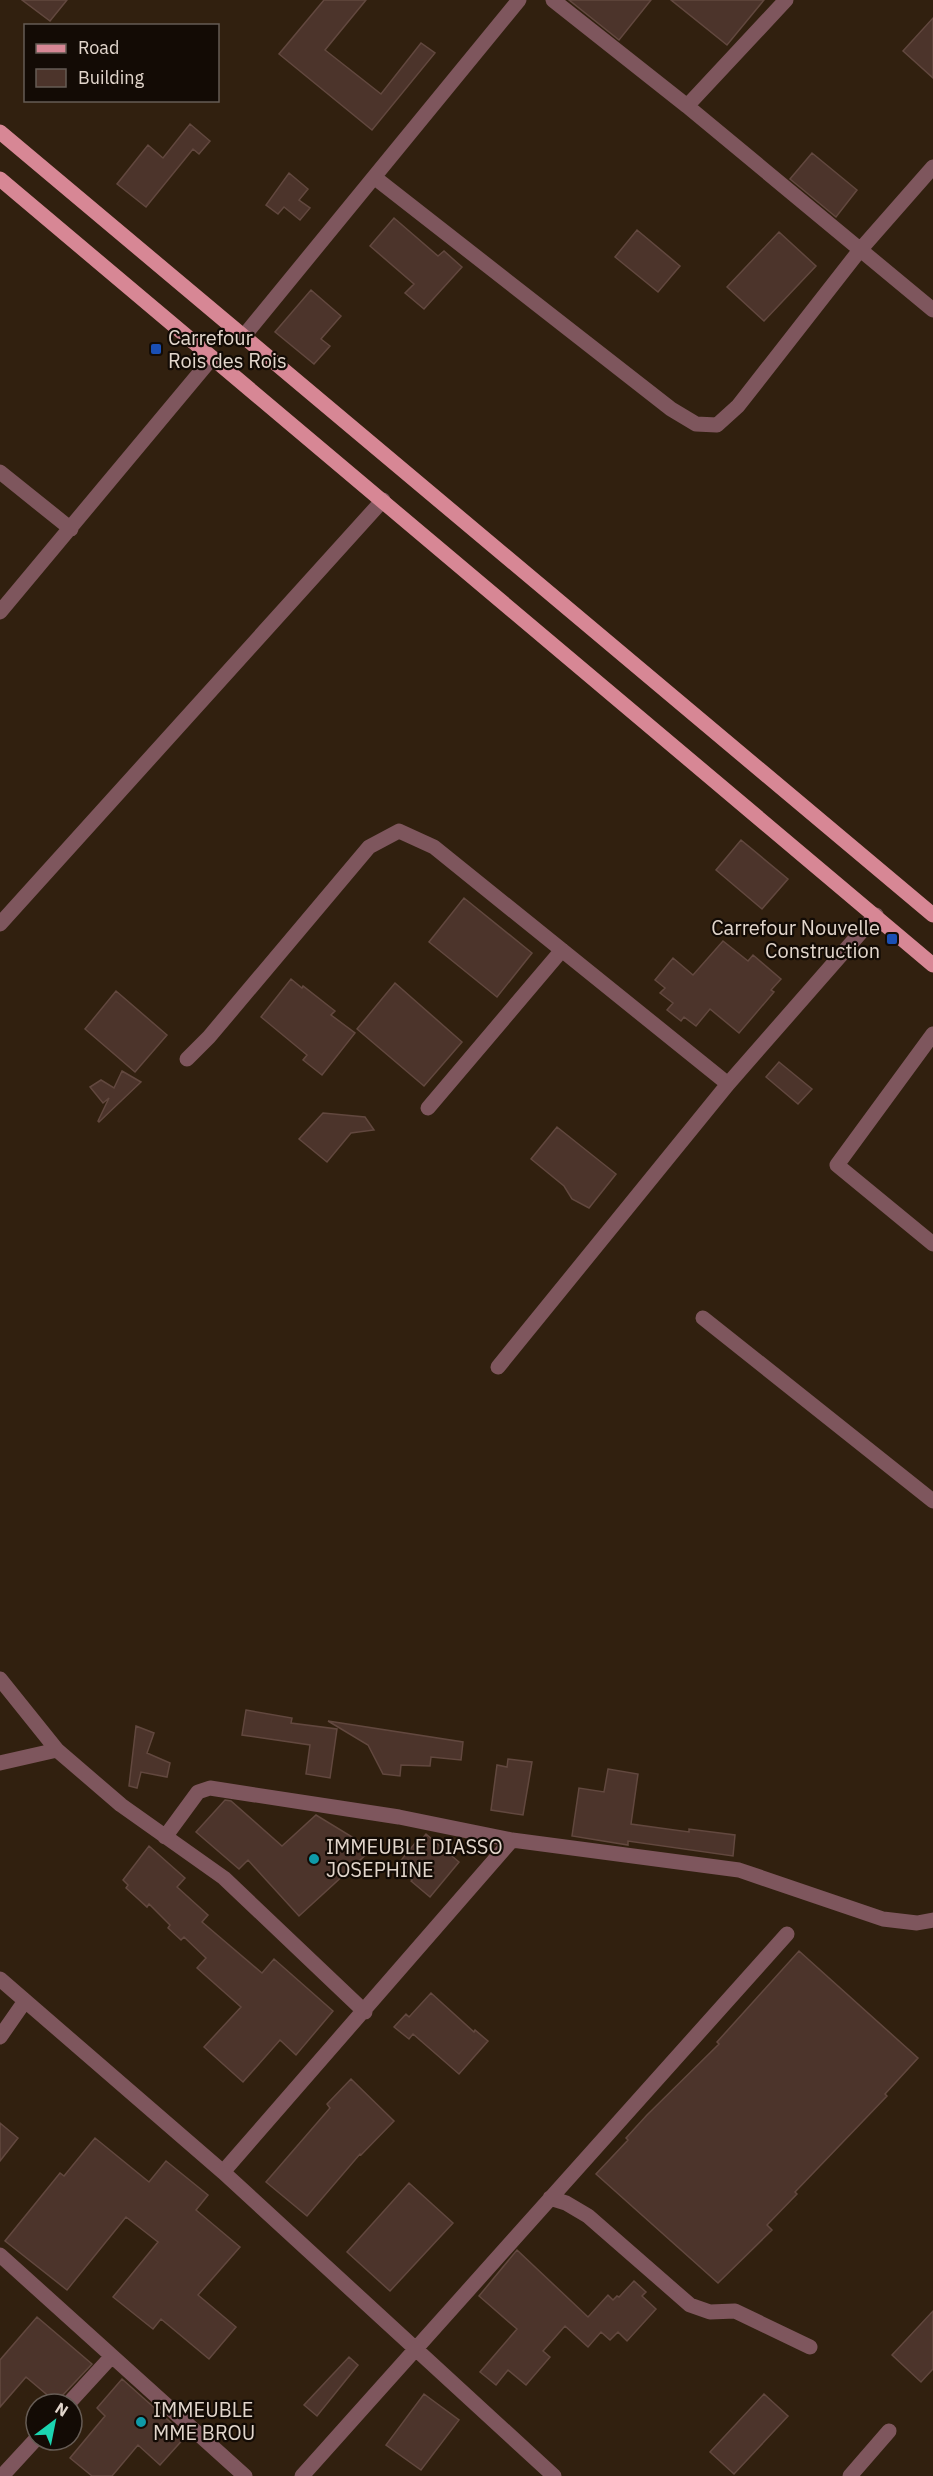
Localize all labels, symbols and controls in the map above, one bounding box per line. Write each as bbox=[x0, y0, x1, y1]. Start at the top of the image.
legend bbox=[24, 24, 219, 102]
text: Road bbox=[78, 36, 119, 59]
text: Building bbox=[78, 66, 145, 89]
place label: Carrefour Rois des Rois bbox=[168, 324, 287, 374]
marker: Carrefour Rois des Rois bbox=[149, 342, 163, 356]
place label: Carrefour Nouvelle Construction bbox=[711, 914, 880, 964]
marker: Carrefour Nouvelle Construction bbox=[885, 932, 899, 946]
place label: IMMEUBLE DIASSO JOSEPHINE bbox=[326, 1833, 503, 1883]
marker: IMMEUBLE DIASSO JOSEPHINE bbox=[307, 1852, 321, 1866]
north arrow bbox=[24, 2392, 84, 2452]
place label: IMMEUBLE MME BROU bbox=[153, 2396, 255, 2446]
text: N bbox=[52, 2398, 72, 2421]
marker: IMMEUBLE MME BROU bbox=[134, 2415, 148, 2429]

